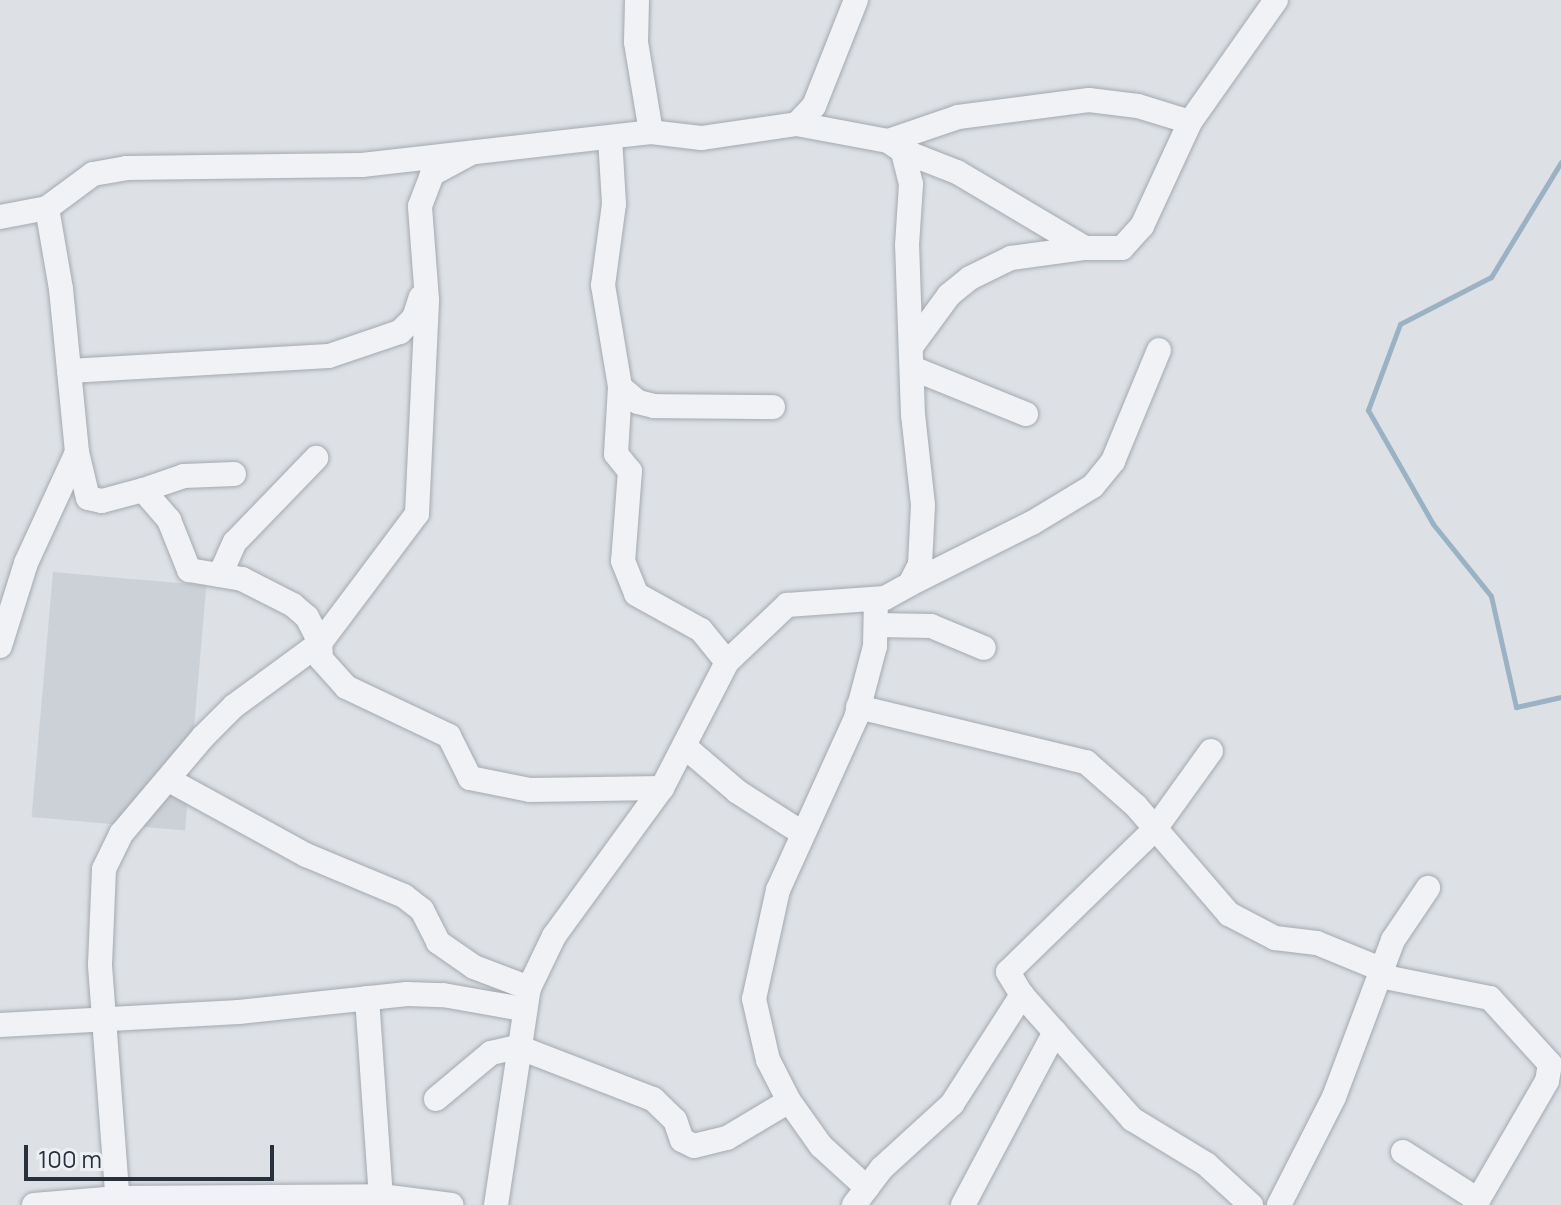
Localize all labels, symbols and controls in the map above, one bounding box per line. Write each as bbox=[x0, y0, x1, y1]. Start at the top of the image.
scale bar bbox=[28, 1129, 278, 1179]
text: 100 m bbox=[38, 1142, 102, 1175]

